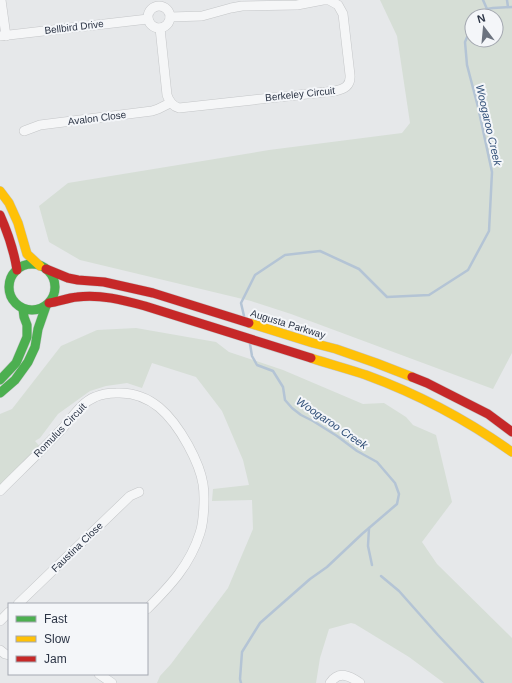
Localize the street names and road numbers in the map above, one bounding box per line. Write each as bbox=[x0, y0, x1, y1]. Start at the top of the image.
street label: Bellbird Drive bbox=[44, 18, 105, 36]
street label: Berkeley Circuit bbox=[265, 85, 336, 103]
street label: Avalon Close bbox=[67, 109, 127, 127]
street label: Augusta Parkway bbox=[249, 307, 327, 341]
street label: Romulus Circuit bbox=[32, 401, 89, 459]
street label: Faustina Close bbox=[49, 520, 105, 574]

